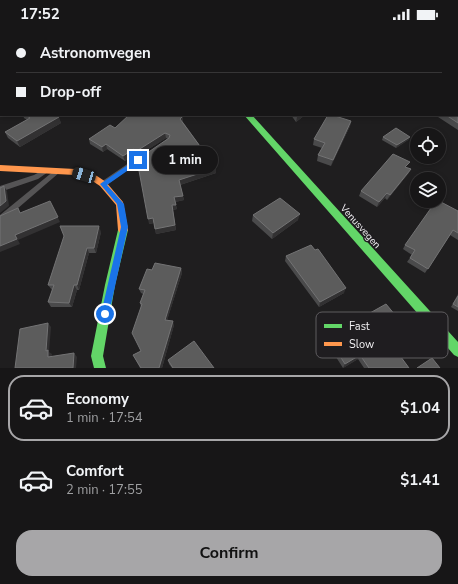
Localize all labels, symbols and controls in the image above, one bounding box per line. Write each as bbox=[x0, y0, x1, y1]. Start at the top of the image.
text: 17:52 bbox=[20, 4, 60, 24]
text: Astronomvegen bbox=[40, 43, 151, 63]
text: Drop-off bbox=[40, 82, 101, 102]
map controls bbox=[410, 128, 446, 208]
button: locate bbox=[410, 128, 446, 164]
callout: 1 min bbox=[152, 146, 218, 174]
route end bbox=[129, 151, 147, 169]
text: 1 min bbox=[168, 151, 202, 169]
car bbox=[71, 166, 97, 184]
button: layers bbox=[410, 172, 446, 208]
street label: Venusvegen bbox=[336, 201, 384, 252]
route start bbox=[96, 305, 114, 323]
legend bbox=[316, 312, 448, 358]
text: Fast bbox=[349, 319, 370, 334]
text: Slow bbox=[349, 337, 374, 352]
text: Economy bbox=[66, 389, 129, 409]
icon: car bbox=[18, 390, 54, 426]
text: $1.04 bbox=[400, 398, 440, 418]
text: 1 min · 17:54 bbox=[66, 409, 142, 427]
text: Comfort bbox=[66, 461, 123, 481]
icon: car bbox=[18, 462, 54, 498]
text: $1.41 bbox=[400, 470, 440, 490]
text: 2 min · 17:55 bbox=[66, 481, 142, 499]
button: Confirm bbox=[16, 530, 442, 576]

